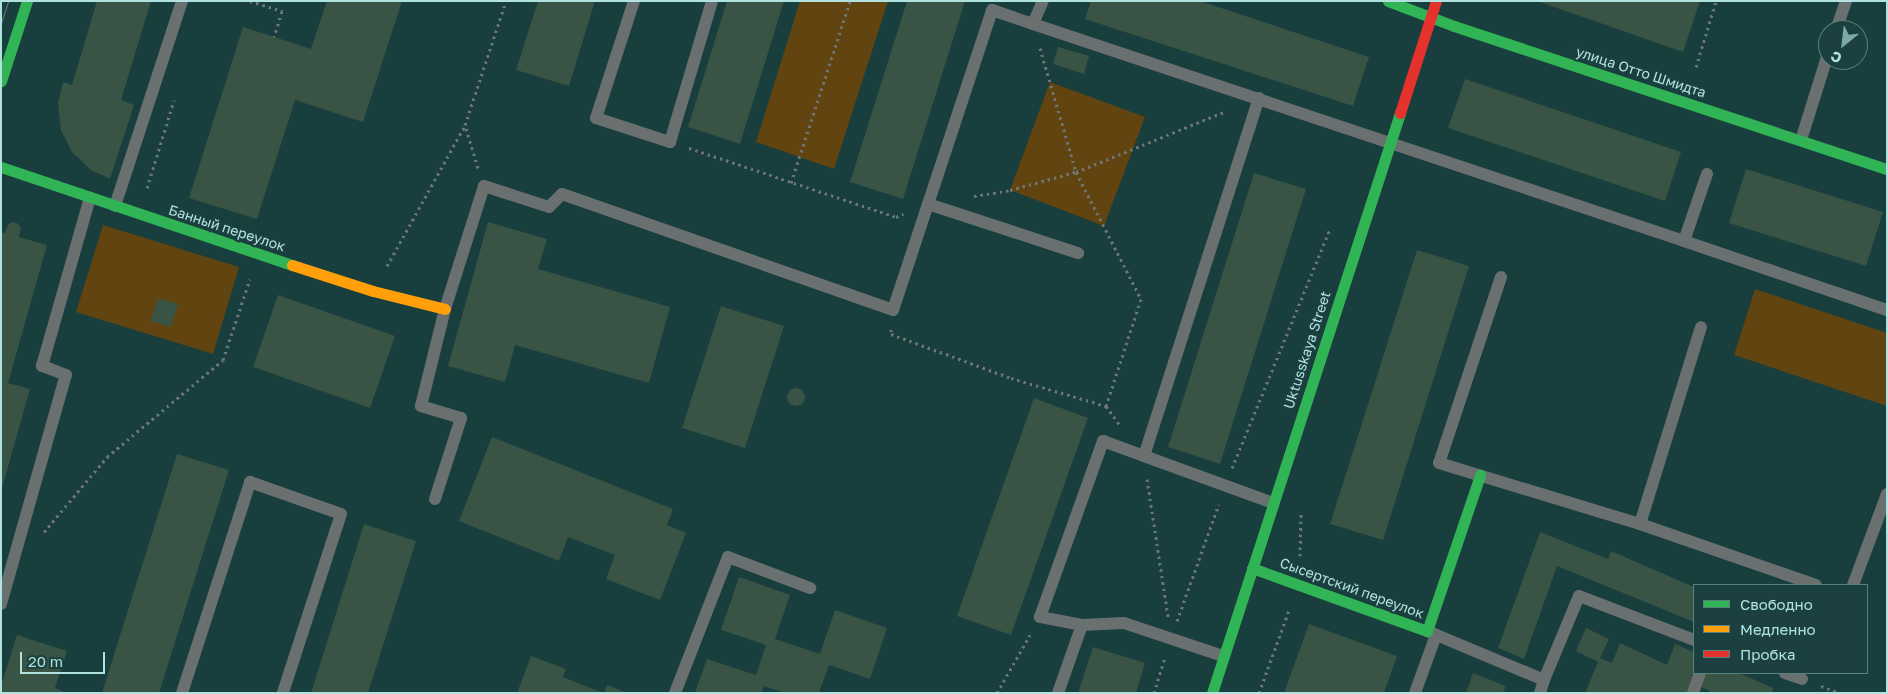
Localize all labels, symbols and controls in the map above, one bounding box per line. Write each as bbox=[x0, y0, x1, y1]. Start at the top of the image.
north arrow bbox=[1818, 20, 1868, 70]
street label: улица Отто Шмидта bbox=[1574, 43, 1708, 101]
text: С bbox=[1828, 48, 1844, 68]
street label: Банный переулок bbox=[167, 201, 287, 255]
street label: Uktusskaya Street bbox=[1280, 289, 1334, 411]
street label: Сысертский переулок bbox=[1278, 554, 1426, 622]
legend bbox=[1693, 584, 1868, 674]
text: Свободно bbox=[1740, 595, 1813, 613]
text: Медленно bbox=[1740, 620, 1816, 638]
scale bar bbox=[22, 642, 108, 674]
text: Пробка bbox=[1740, 645, 1795, 663]
text: 20 m bbox=[28, 652, 63, 670]

